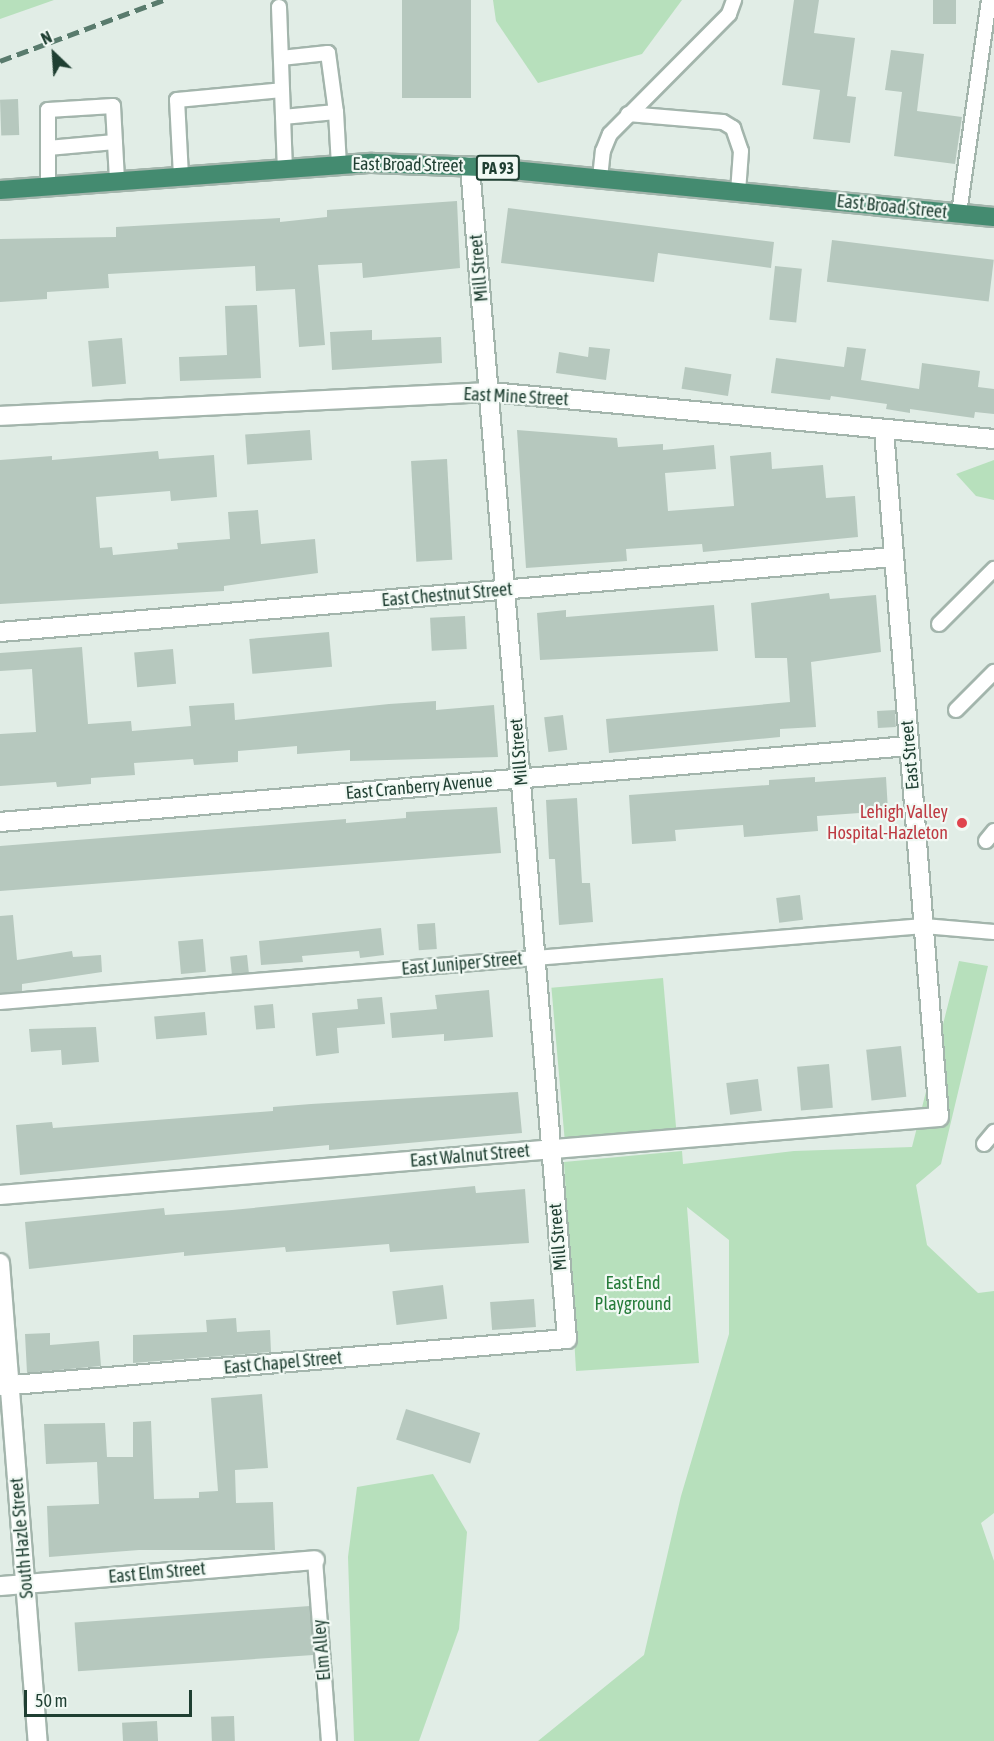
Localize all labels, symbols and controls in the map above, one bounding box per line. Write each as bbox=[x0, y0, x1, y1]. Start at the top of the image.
north arrow bbox=[24, 24, 84, 84]
text: N bbox=[38, 28, 54, 48]
street label: East Broad Street bbox=[352, 153, 464, 177]
road number: PA 93 bbox=[476, 155, 520, 181]
street label: East Broad Street bbox=[836, 190, 948, 224]
street label: Mill Street bbox=[465, 233, 493, 303]
street label: East Mine Street bbox=[463, 383, 569, 411]
street label: East Chestnut Street bbox=[381, 579, 513, 611]
street label: Mill Street bbox=[505, 717, 533, 787]
street label: East Street bbox=[896, 719, 924, 791]
street label: East Cranberry Avenue bbox=[345, 770, 493, 804]
place label: Lehigh Valley Hospital-Hazleton bbox=[827, 802, 948, 844]
marker: Lehigh Valley Hospital-Hazleton bbox=[953, 814, 971, 832]
street label: East Juniper Street bbox=[401, 948, 523, 980]
street label: East Walnut Street bbox=[409, 1140, 531, 1172]
street label: Mill Street bbox=[544, 1202, 572, 1272]
park label: East End Playground bbox=[595, 1273, 671, 1316]
street label: East Chapel Street bbox=[223, 1347, 343, 1379]
street label: South Hazle Street bbox=[6, 1477, 38, 1599]
street label: East Elm Street bbox=[108, 1558, 206, 1588]
street label: Elm Alley bbox=[309, 1618, 335, 1682]
scale bar bbox=[27, 1678, 195, 1716]
text: 50 m bbox=[35, 1690, 67, 1711]

